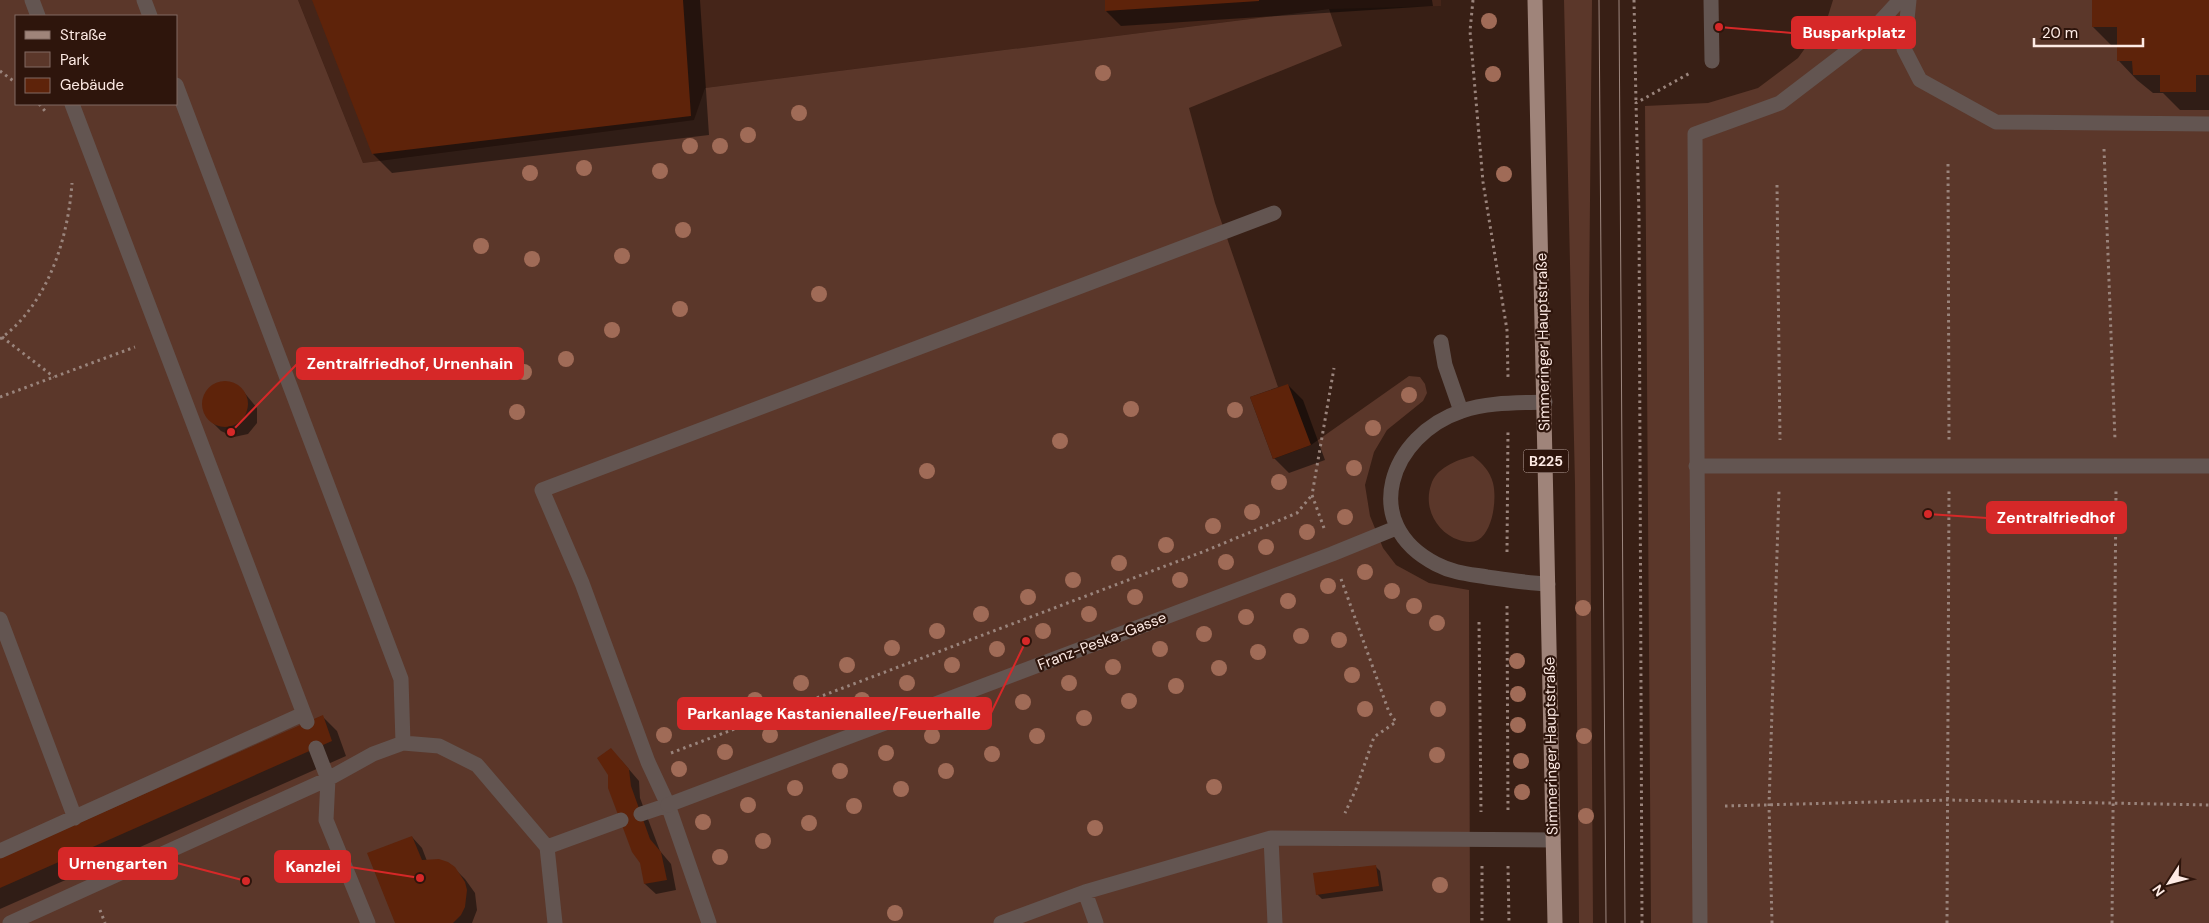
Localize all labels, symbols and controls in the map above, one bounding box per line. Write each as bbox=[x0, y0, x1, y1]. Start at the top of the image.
legend bbox=[15, 15, 178, 105]
scale bar bbox=[2034, 15, 2143, 47]
callout: Busparkplatz bbox=[1792, 17, 1915, 48]
text: Busparkplatz bbox=[1802, 22, 1906, 43]
text: 20 m bbox=[2042, 23, 2078, 43]
text: Straße bbox=[60, 25, 107, 45]
text: Park bbox=[60, 50, 90, 70]
text: Gebäude bbox=[60, 75, 124, 95]
street label: Simmeringer Hauptstraße bbox=[1531, 253, 1555, 431]
callout: Zentralfriedhof, Urnenhain bbox=[297, 348, 523, 379]
text: Zentralfriedhof, Urnenhain bbox=[307, 353, 513, 374]
road number: B225 bbox=[1524, 450, 1568, 472]
callout: Zentralfriedhof bbox=[1987, 502, 2126, 533]
text: Zentralfriedhof bbox=[1997, 507, 2115, 528]
street label: Franz-Peska-Gasse bbox=[1035, 607, 1169, 675]
street label: Simmeringer Hauptstraße bbox=[1539, 657, 1563, 835]
callout: Parkanlage Kastanienallee/Feuerhalle bbox=[678, 698, 991, 729]
text: Parkanlage Kastanienallee/Feuerhalle bbox=[687, 703, 981, 724]
callout: Urnengarten bbox=[59, 848, 177, 879]
callout: Kanzlei bbox=[275, 851, 350, 882]
text: Urnengarten bbox=[69, 853, 167, 874]
text: Kanzlei bbox=[285, 856, 341, 877]
north arrow bbox=[2144, 858, 2194, 908]
text: N bbox=[2148, 881, 2169, 900]

